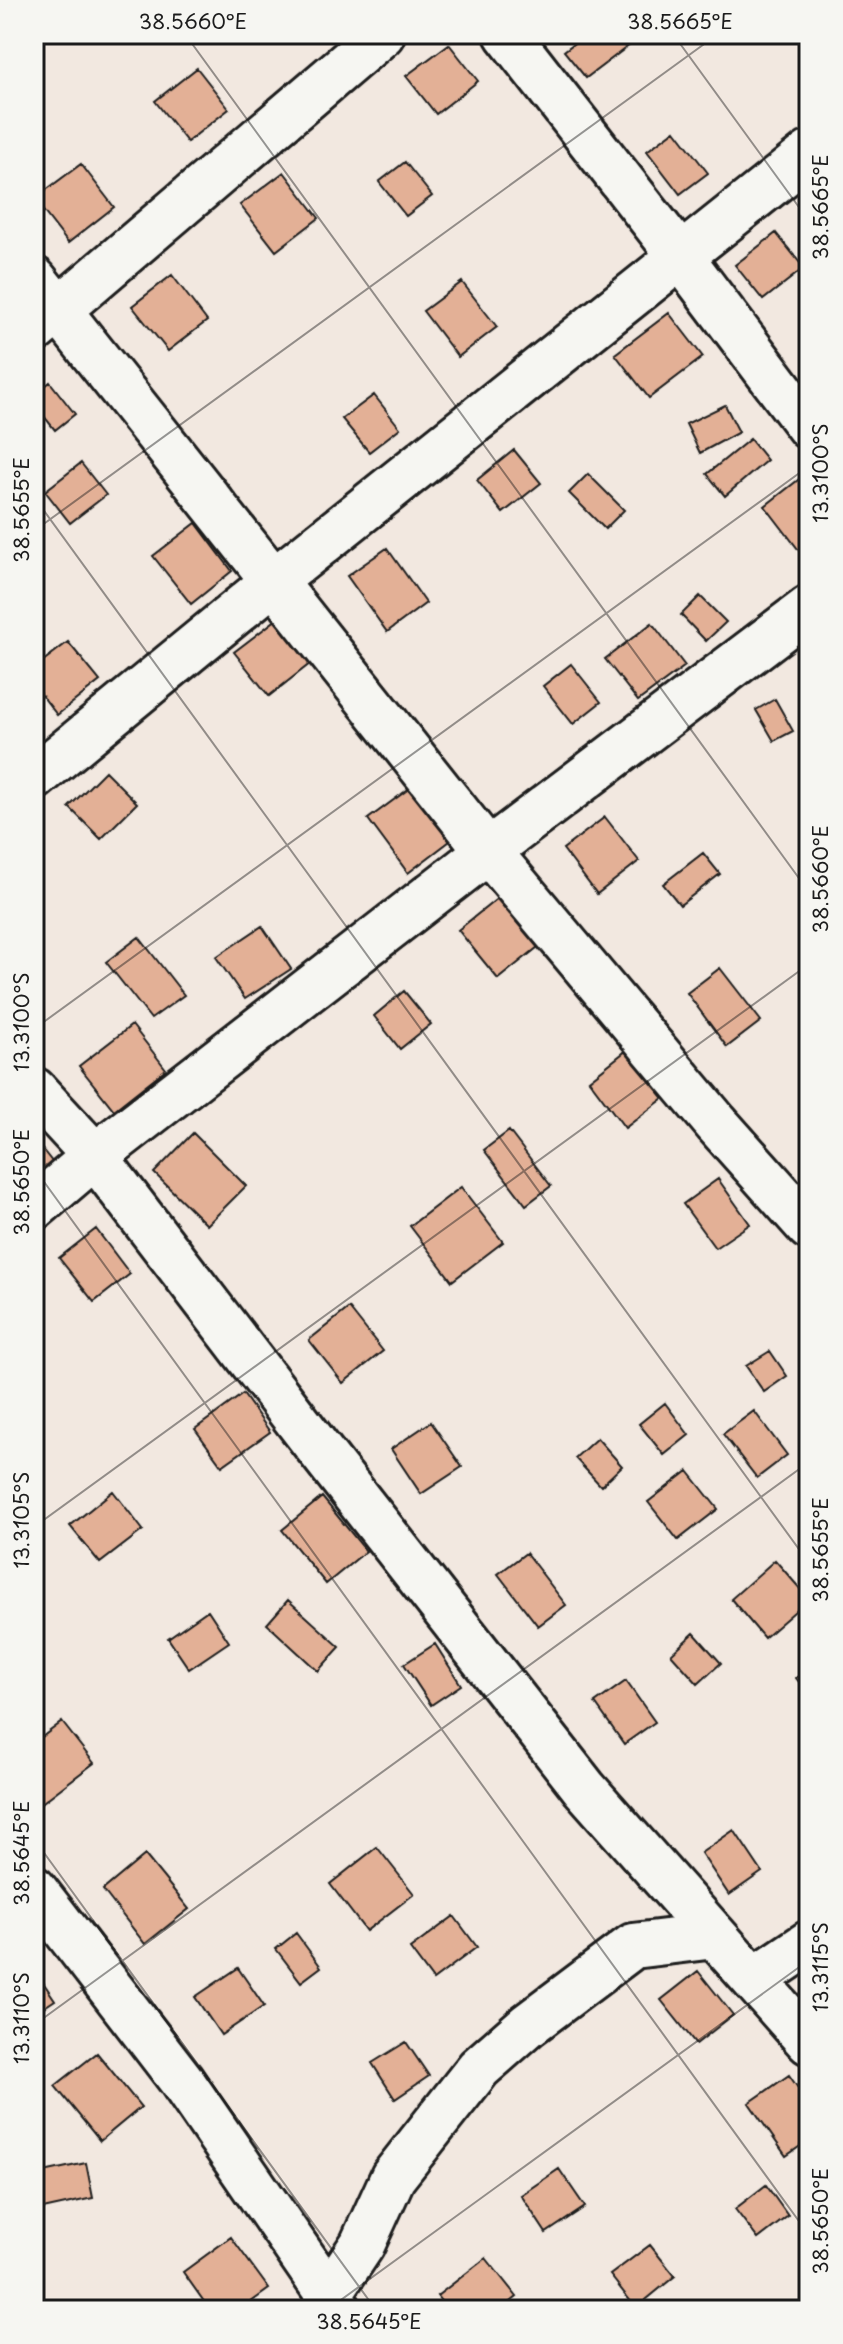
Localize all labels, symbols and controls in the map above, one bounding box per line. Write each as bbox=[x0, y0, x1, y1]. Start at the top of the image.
text: 38.5660°E bbox=[139, 6, 247, 36]
text: 38.5665°E bbox=[627, 6, 733, 36]
text: 38.5665°E bbox=[805, 154, 835, 260]
text: 13.3100°S bbox=[805, 423, 835, 523]
text: 38.5655°E bbox=[6, 457, 36, 563]
text: 38.5660°E bbox=[805, 825, 835, 933]
text: 13.3100°S bbox=[6, 972, 36, 1072]
text: 38.5650°E bbox=[6, 1129, 36, 1235]
text: 13.3105°S bbox=[6, 1472, 36, 1568]
text: 38.5655°E bbox=[805, 1497, 835, 1603]
text: 38.5645°E bbox=[6, 1800, 36, 1906]
text: 13.3115°S bbox=[805, 1922, 835, 2012]
text: 13.3110°S bbox=[6, 1972, 36, 2064]
text: 38.5650°E bbox=[805, 2168, 835, 2274]
text: 38.5645°E bbox=[316, 2306, 422, 2336]

